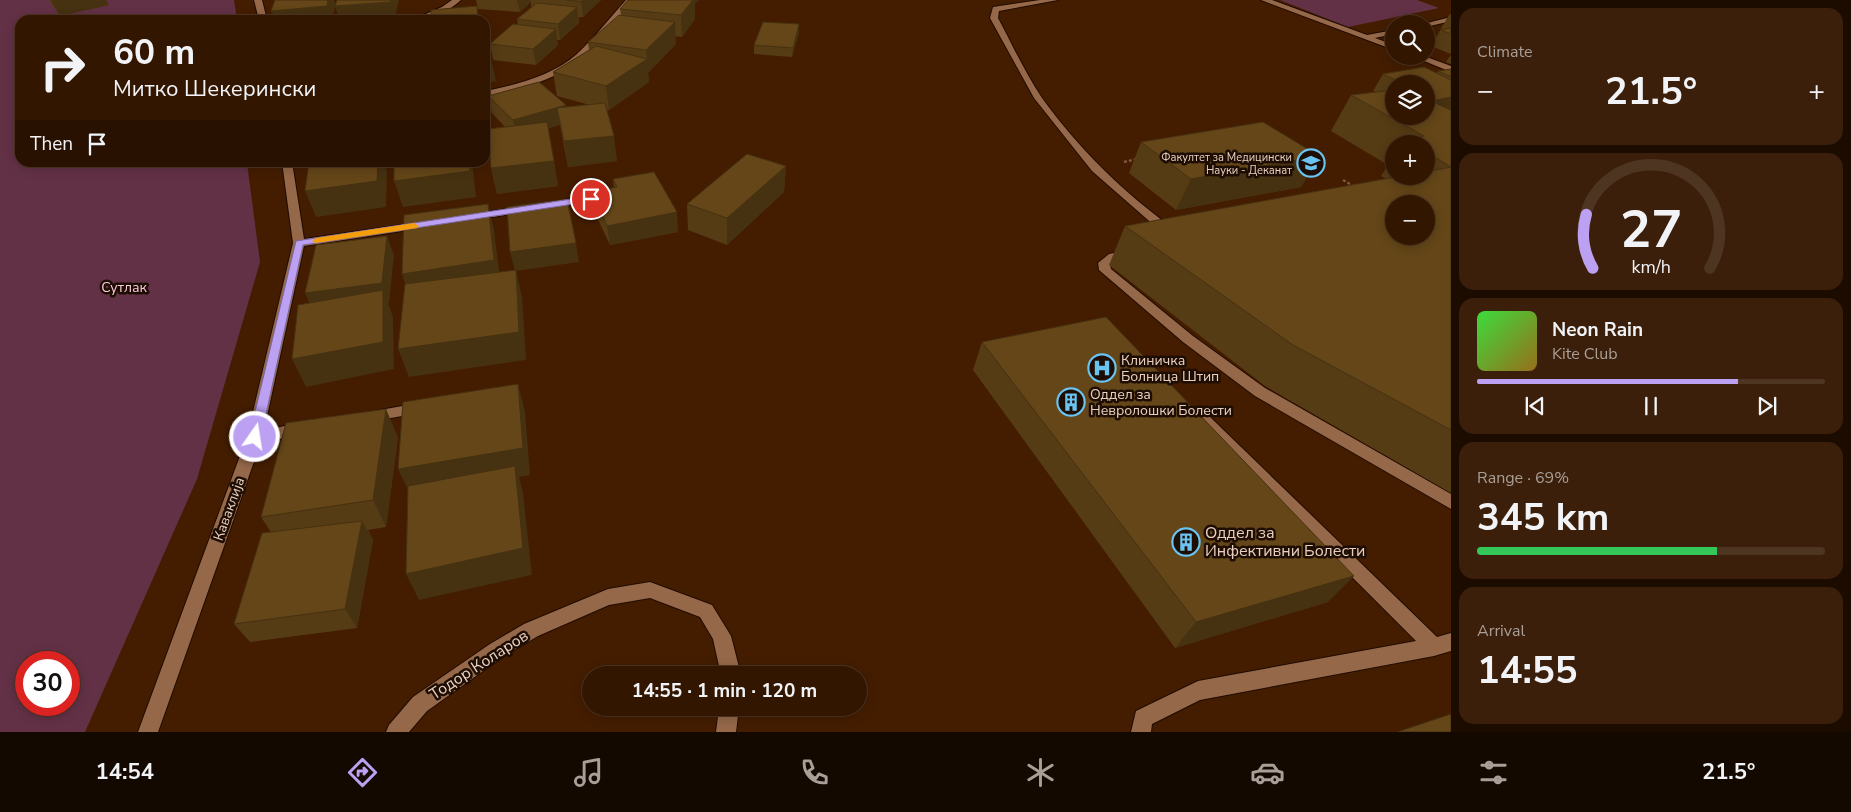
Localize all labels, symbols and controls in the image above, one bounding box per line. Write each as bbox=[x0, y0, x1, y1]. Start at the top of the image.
map controls bbox=[1385, 15, 1435, 245]
button: search bbox=[1385, 15, 1435, 65]
text: 60 m bbox=[113, 29, 195, 76]
icon: right bbox=[30, 35, 95, 100]
text: Climate bbox=[1477, 41, 1532, 63]
text: 21.5° bbox=[1605, 66, 1697, 117]
text: − bbox=[1477, 72, 1494, 110]
text: + bbox=[1808, 72, 1825, 110]
text: Митко Шекерински bbox=[113, 74, 316, 104]
button: layers bbox=[1385, 75, 1435, 125]
icon: arrive bbox=[83, 130, 111, 158]
text: Then bbox=[30, 131, 73, 157]
button: + bbox=[1385, 135, 1435, 185]
school or university icon: Факултет за Медицински Науки - Деканат bbox=[1296, 148, 1326, 178]
place label: Факултет за Медицински Науки - Деканат bbox=[1161, 150, 1292, 178]
pin bbox=[570, 178, 612, 220]
icon: arrive bbox=[577, 185, 605, 213]
text: 27 bbox=[1620, 194, 1682, 265]
button: − bbox=[1385, 195, 1435, 245]
text: km/h bbox=[1631, 255, 1671, 279]
park label: Сутлак bbox=[101, 278, 147, 297]
text: Neon Rain bbox=[1552, 317, 1643, 343]
text: Kite Club bbox=[1552, 343, 1618, 365]
place label: Клиничка Болница Штип bbox=[1121, 351, 1219, 386]
hospital icon: Клиничка Болница Штип bbox=[1087, 353, 1117, 383]
place label: Оддел за Невролошки Болести bbox=[1090, 385, 1232, 420]
building icon: Оддел за Невролошки Болести bbox=[1056, 387, 1086, 417]
icon: previous bbox=[1521, 392, 1549, 420]
icon: pause bbox=[1637, 392, 1665, 420]
icon: next bbox=[1753, 392, 1781, 420]
position arrow bbox=[228, 410, 280, 462]
text: Range · 69% bbox=[1477, 467, 1569, 489]
street label: Каваклија bbox=[209, 475, 249, 543]
text: 345 km bbox=[1477, 492, 1609, 543]
place label: Оддел за Инфективни Болести bbox=[1205, 522, 1365, 562]
building icon: Оддел за Инфективни Болести bbox=[1171, 527, 1201, 557]
text: Arrival bbox=[1477, 620, 1525, 642]
street label: Тодор Коларов bbox=[425, 625, 533, 705]
text: 14:55 bbox=[1477, 645, 1578, 696]
speed limit sign: 30 bbox=[15, 651, 80, 716]
text: 14:55 · 1 min · 120 m bbox=[632, 678, 817, 704]
icon: directions bbox=[345, 755, 380, 790]
icon: music bbox=[571, 755, 606, 790]
icon: phone bbox=[797, 755, 832, 790]
icon: climate bbox=[1023, 755, 1058, 790]
icon: car bbox=[1250, 755, 1285, 790]
icon: filters bbox=[1476, 755, 1511, 790]
text: 14:54 bbox=[96, 757, 154, 787]
text: 21.5° bbox=[1702, 757, 1755, 787]

